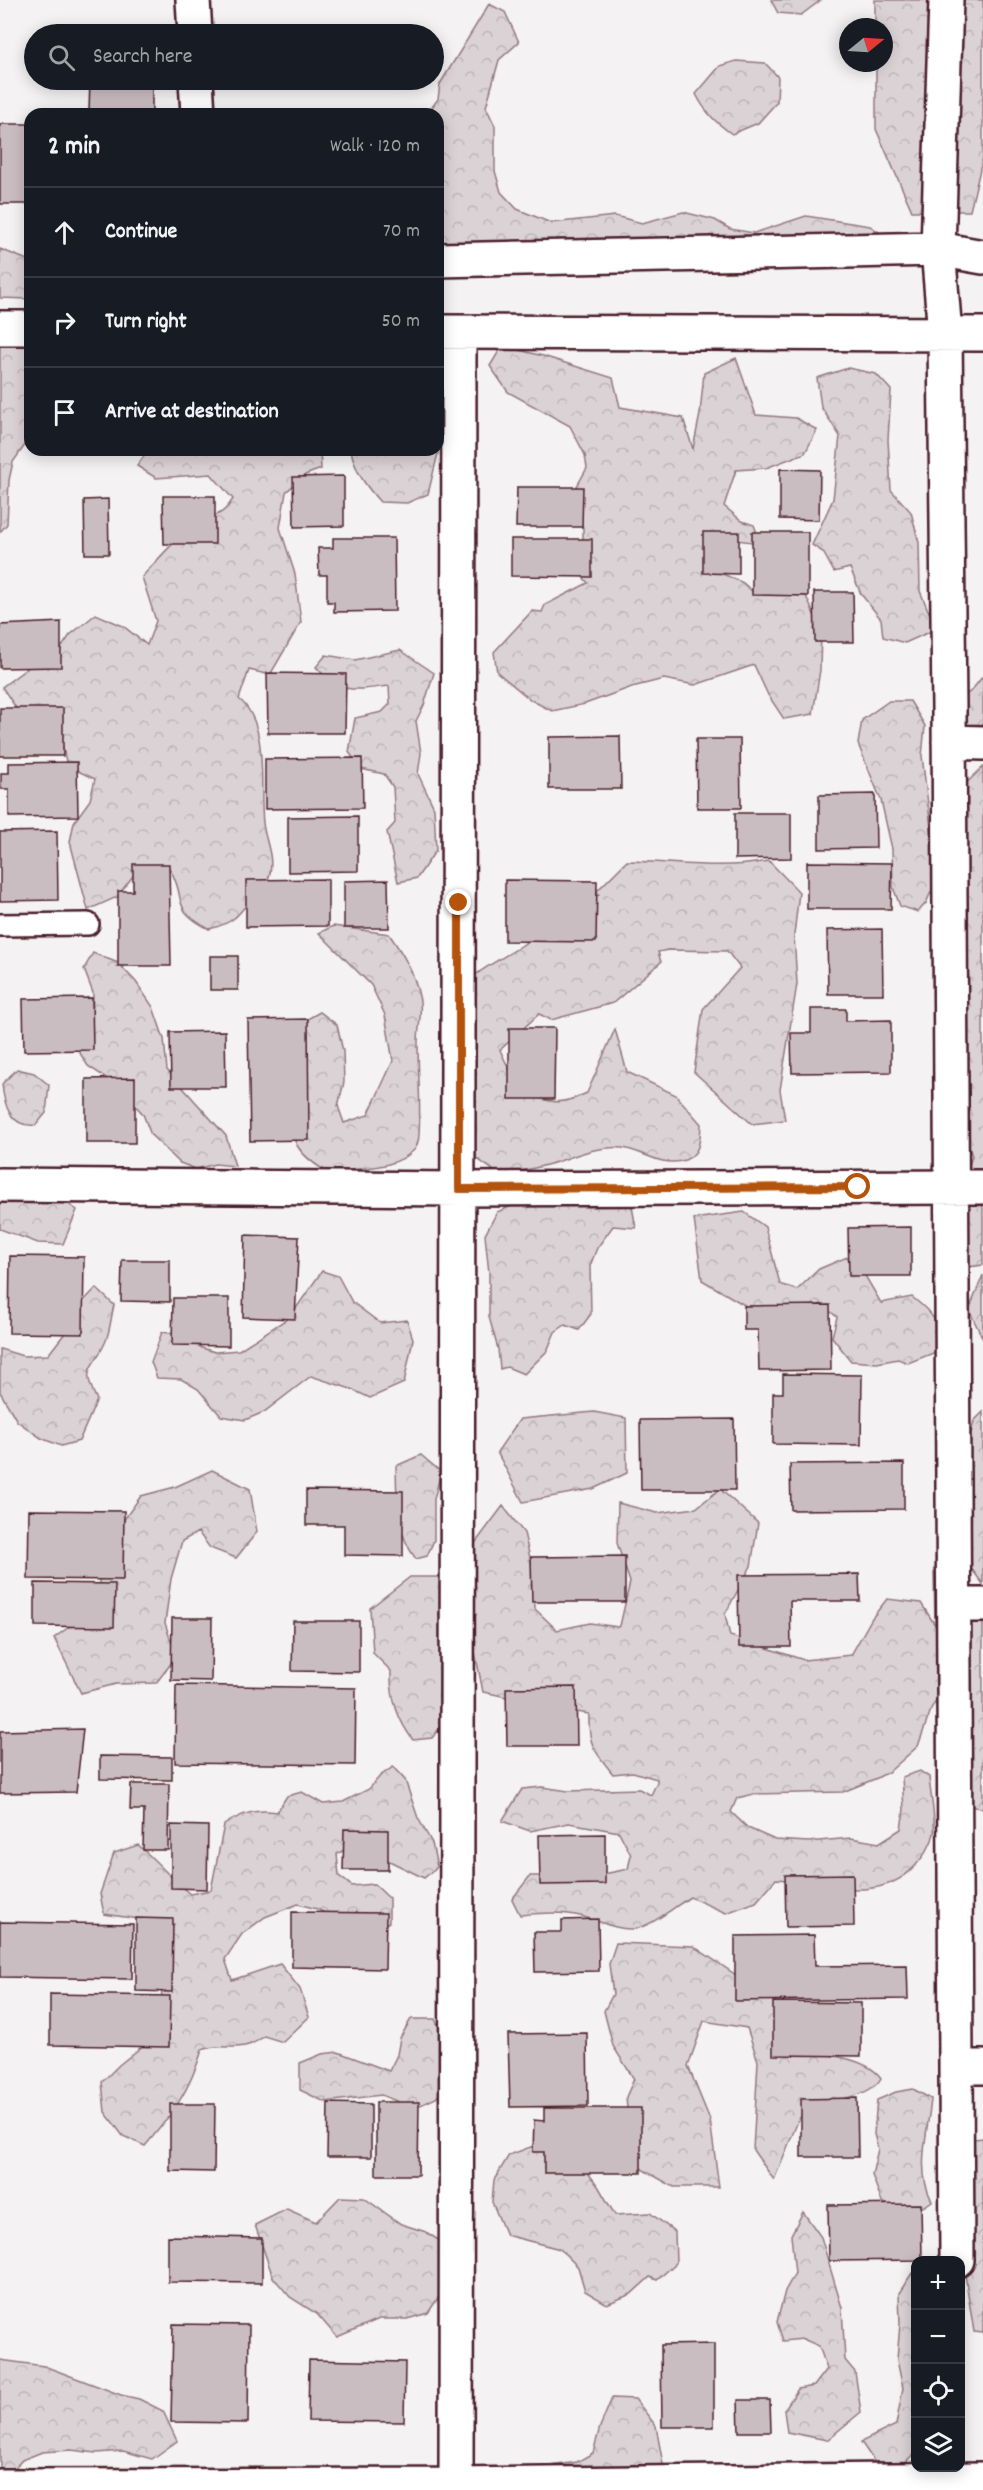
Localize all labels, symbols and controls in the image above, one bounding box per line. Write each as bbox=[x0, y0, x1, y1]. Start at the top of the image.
north arrow bbox=[839, 18, 893, 72]
search box bbox=[24, 24, 444, 90]
icon: search bbox=[45, 41, 78, 74]
text: Search here bbox=[93, 42, 192, 73]
text: 2 min bbox=[48, 129, 100, 166]
text: Walk · 120 m bbox=[330, 133, 420, 161]
icon: ahead bbox=[48, 216, 81, 249]
text: Continue bbox=[105, 217, 177, 248]
text: 70 m bbox=[383, 218, 420, 246]
icon: right bbox=[48, 306, 81, 339]
text: Turn right bbox=[105, 307, 187, 338]
text: 50 m bbox=[382, 308, 420, 336]
icon: arrive bbox=[48, 396, 81, 429]
text: Arrive at destination bbox=[105, 397, 279, 428]
route end bbox=[445, 889, 471, 915]
route start bbox=[844, 1173, 870, 1199]
map controls bbox=[911, 2256, 965, 2472]
button: + bbox=[911, 2256, 965, 2310]
button: − bbox=[911, 2310, 965, 2364]
button: locate bbox=[911, 2364, 965, 2418]
button: layers bbox=[911, 2418, 965, 2472]

